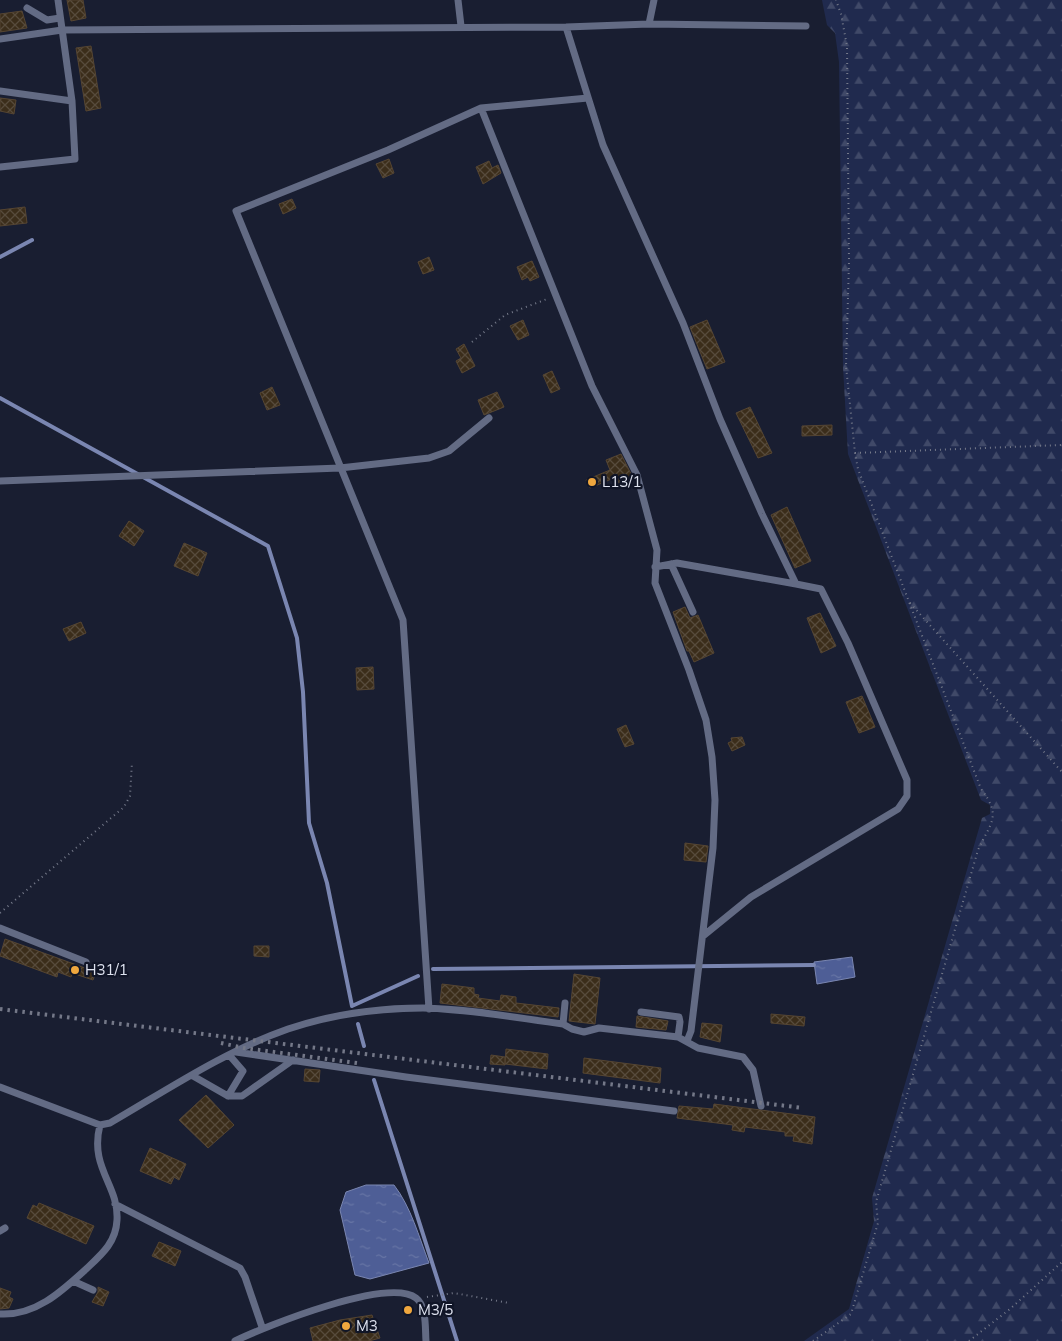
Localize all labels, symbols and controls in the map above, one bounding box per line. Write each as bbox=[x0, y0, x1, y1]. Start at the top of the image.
place label: L13/1 bbox=[602, 472, 641, 491]
marker: L13/1 bbox=[586, 476, 598, 488]
place label: H31/1 bbox=[85, 960, 128, 979]
marker: H31/1 bbox=[69, 964, 81, 976]
place label: M3/5 bbox=[418, 1300, 453, 1319]
marker: M3/5 bbox=[402, 1304, 414, 1316]
place label: M3 bbox=[356, 1316, 378, 1335]
marker: M3 bbox=[340, 1320, 352, 1332]

